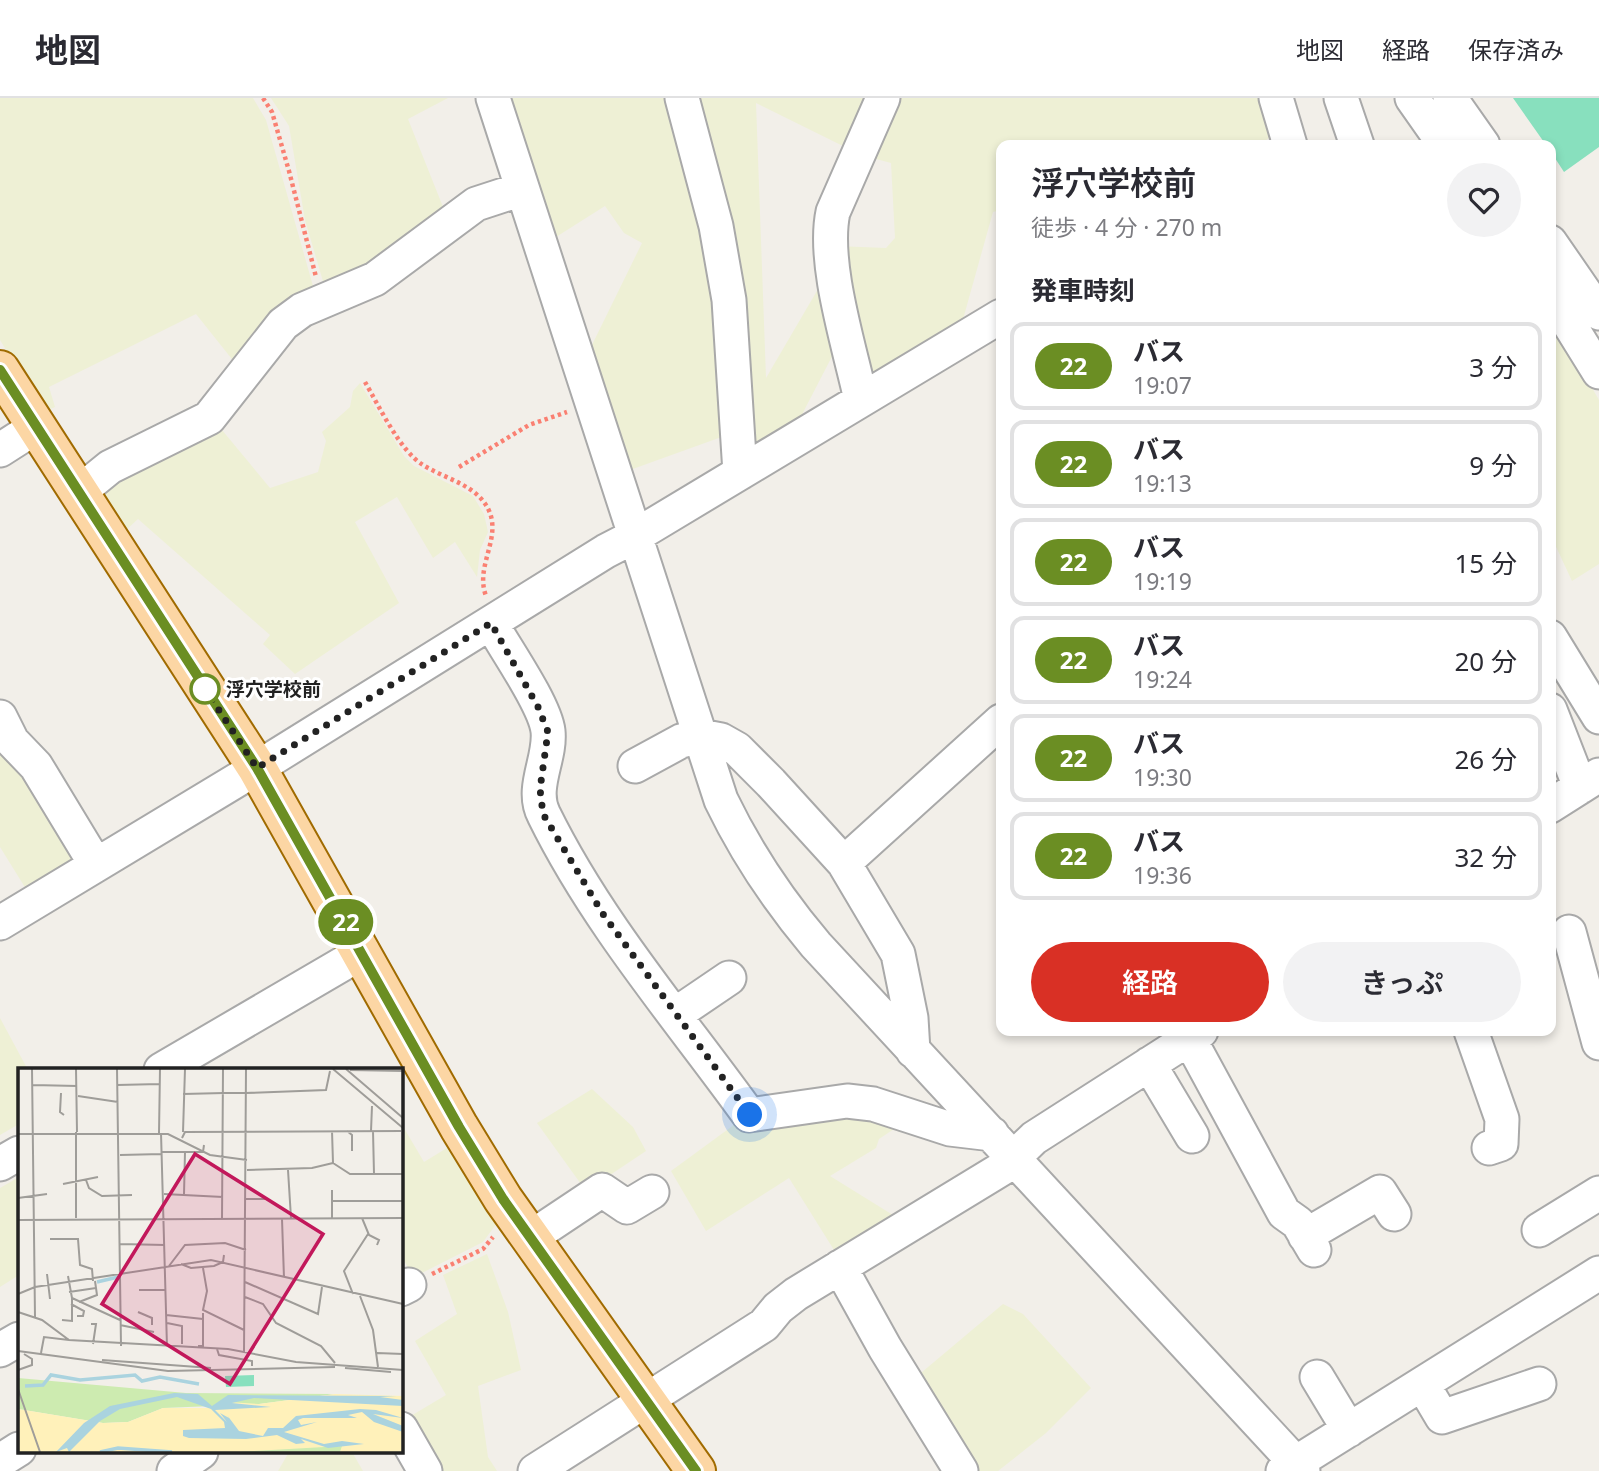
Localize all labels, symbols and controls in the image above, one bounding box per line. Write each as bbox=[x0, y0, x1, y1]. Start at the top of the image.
text: 地図 bbox=[35, 27, 101, 72]
text: 地図 bbox=[1296, 33, 1344, 66]
text: 経路 bbox=[1382, 33, 1430, 66]
text: 保存済み bbox=[1468, 33, 1564, 66]
text: 浮穴学校前 bbox=[1031, 160, 1196, 205]
button: heart bbox=[1447, 163, 1521, 237]
text: 徒歩 · 4 分 · 270 m bbox=[1031, 211, 1222, 243]
text: 発車時刻 bbox=[1031, 272, 1135, 308]
text: バス bbox=[1133, 333, 1185, 369]
text: 22 bbox=[1060, 349, 1087, 382]
text: 3 分 bbox=[1469, 349, 1517, 385]
text: 19:07 bbox=[1133, 369, 1192, 401]
text: バス bbox=[1133, 431, 1185, 467]
text: 22 bbox=[1060, 447, 1087, 480]
text: 9 分 bbox=[1469, 447, 1517, 483]
text: 19:13 bbox=[1133, 467, 1192, 499]
text: バス bbox=[1133, 529, 1185, 565]
text: 22 bbox=[1060, 545, 1087, 578]
text: 15 分 bbox=[1454, 545, 1517, 581]
text: 19:19 bbox=[1133, 565, 1192, 597]
text: バス bbox=[1133, 627, 1185, 663]
text: 22 bbox=[1060, 643, 1087, 676]
text: 20 分 bbox=[1454, 643, 1517, 679]
text: 19:24 bbox=[1133, 663, 1192, 695]
marker: 浮穴学校前 bbox=[190, 674, 220, 704]
place label: 浮穴学校前 bbox=[226, 676, 321, 702]
text: バス bbox=[1133, 725, 1185, 761]
text: 22 bbox=[1060, 741, 1087, 774]
text: 26 分 bbox=[1454, 741, 1517, 777]
text: 19:30 bbox=[1133, 761, 1192, 793]
text: バス bbox=[1133, 823, 1185, 859]
text: 22 bbox=[1060, 839, 1087, 872]
text: 32 分 bbox=[1454, 839, 1517, 875]
text: 19:36 bbox=[1133, 859, 1192, 891]
line badge: 22 bbox=[314, 899, 378, 945]
text: 22 bbox=[332, 905, 360, 938]
button: 経路 bbox=[1031, 942, 1269, 1022]
button: きっぷ bbox=[1283, 942, 1521, 1022]
inset map bbox=[18, 1068, 402, 1454]
your location bbox=[732, 1097, 767, 1132]

